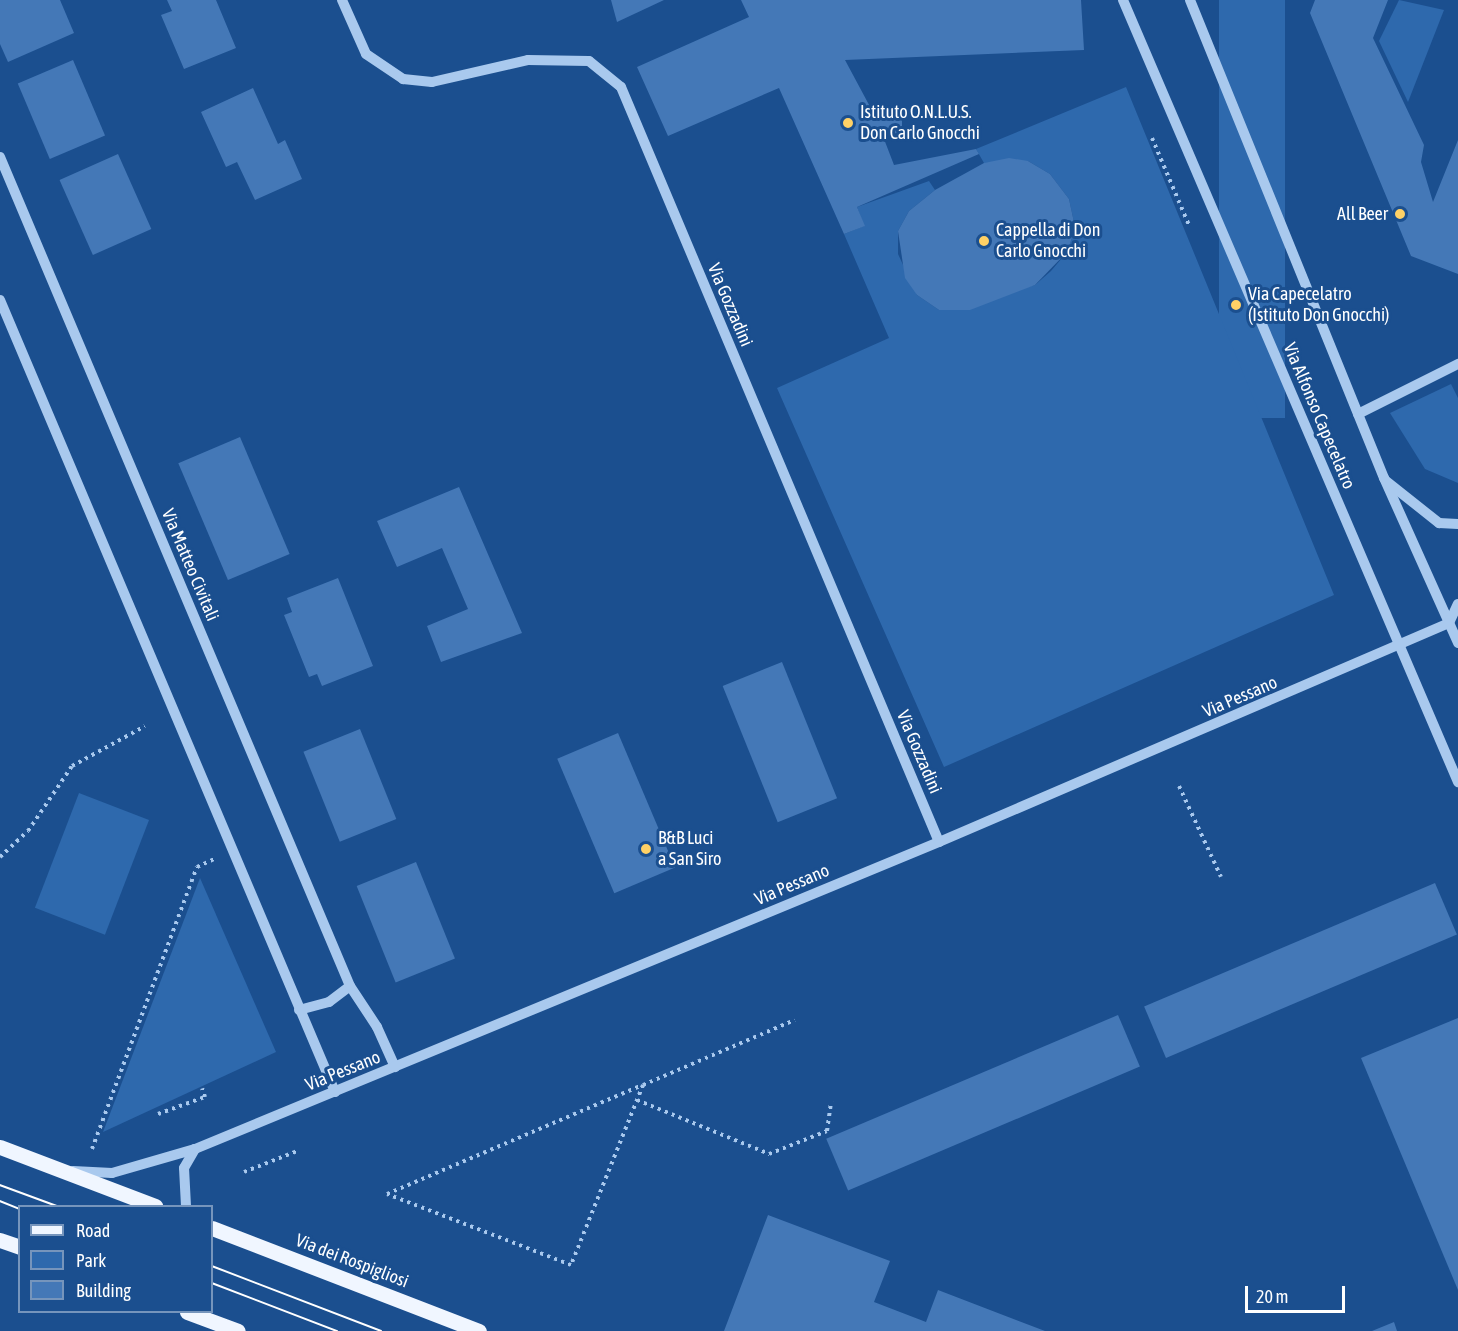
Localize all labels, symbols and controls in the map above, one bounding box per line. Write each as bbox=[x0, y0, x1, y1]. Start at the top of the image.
place label: Istituto O.N.L.U.S. Don Carlo Gnocchi bbox=[860, 102, 980, 144]
marker: Istituto O.N.L.U.S. Don Carlo Gnocchi bbox=[841, 116, 855, 130]
place label: All Beer bbox=[1337, 203, 1388, 225]
marker: All Beer bbox=[1393, 207, 1407, 221]
place label: Cappella di Don Carlo Gnocchi bbox=[996, 220, 1100, 262]
marker: Cappella di Don Carlo Gnocchi bbox=[977, 234, 991, 248]
street label: Via Gozzadini bbox=[703, 260, 757, 350]
place label: Via Capecelatro (Istituto Don Gnocchi) bbox=[1248, 284, 1389, 326]
marker: Via Capecelatro (Istituto Don Gnocchi) bbox=[1229, 298, 1243, 312]
street label: Via Alfonso Capecelatro bbox=[1278, 340, 1360, 492]
street label: Via Matteo Civitali bbox=[157, 506, 223, 624]
street label: Via Pessano bbox=[1199, 672, 1281, 722]
street label: Via Gozzadini bbox=[892, 707, 946, 797]
place label: B&B Luci a San Siro bbox=[658, 828, 721, 870]
marker: B&B Luci a San Siro bbox=[639, 842, 653, 856]
street label: Via Pessano bbox=[751, 860, 833, 910]
street label: Via Pessano bbox=[302, 1046, 384, 1096]
legend bbox=[18, 1205, 213, 1313]
text: Road bbox=[76, 1220, 110, 1241]
street label: Via dei Rospigliosi bbox=[292, 1230, 412, 1292]
text: Park bbox=[76, 1250, 106, 1271]
scale bar bbox=[1248, 1274, 1348, 1312]
text: Building bbox=[76, 1280, 131, 1301]
text: 20 m bbox=[1256, 1286, 1288, 1307]

